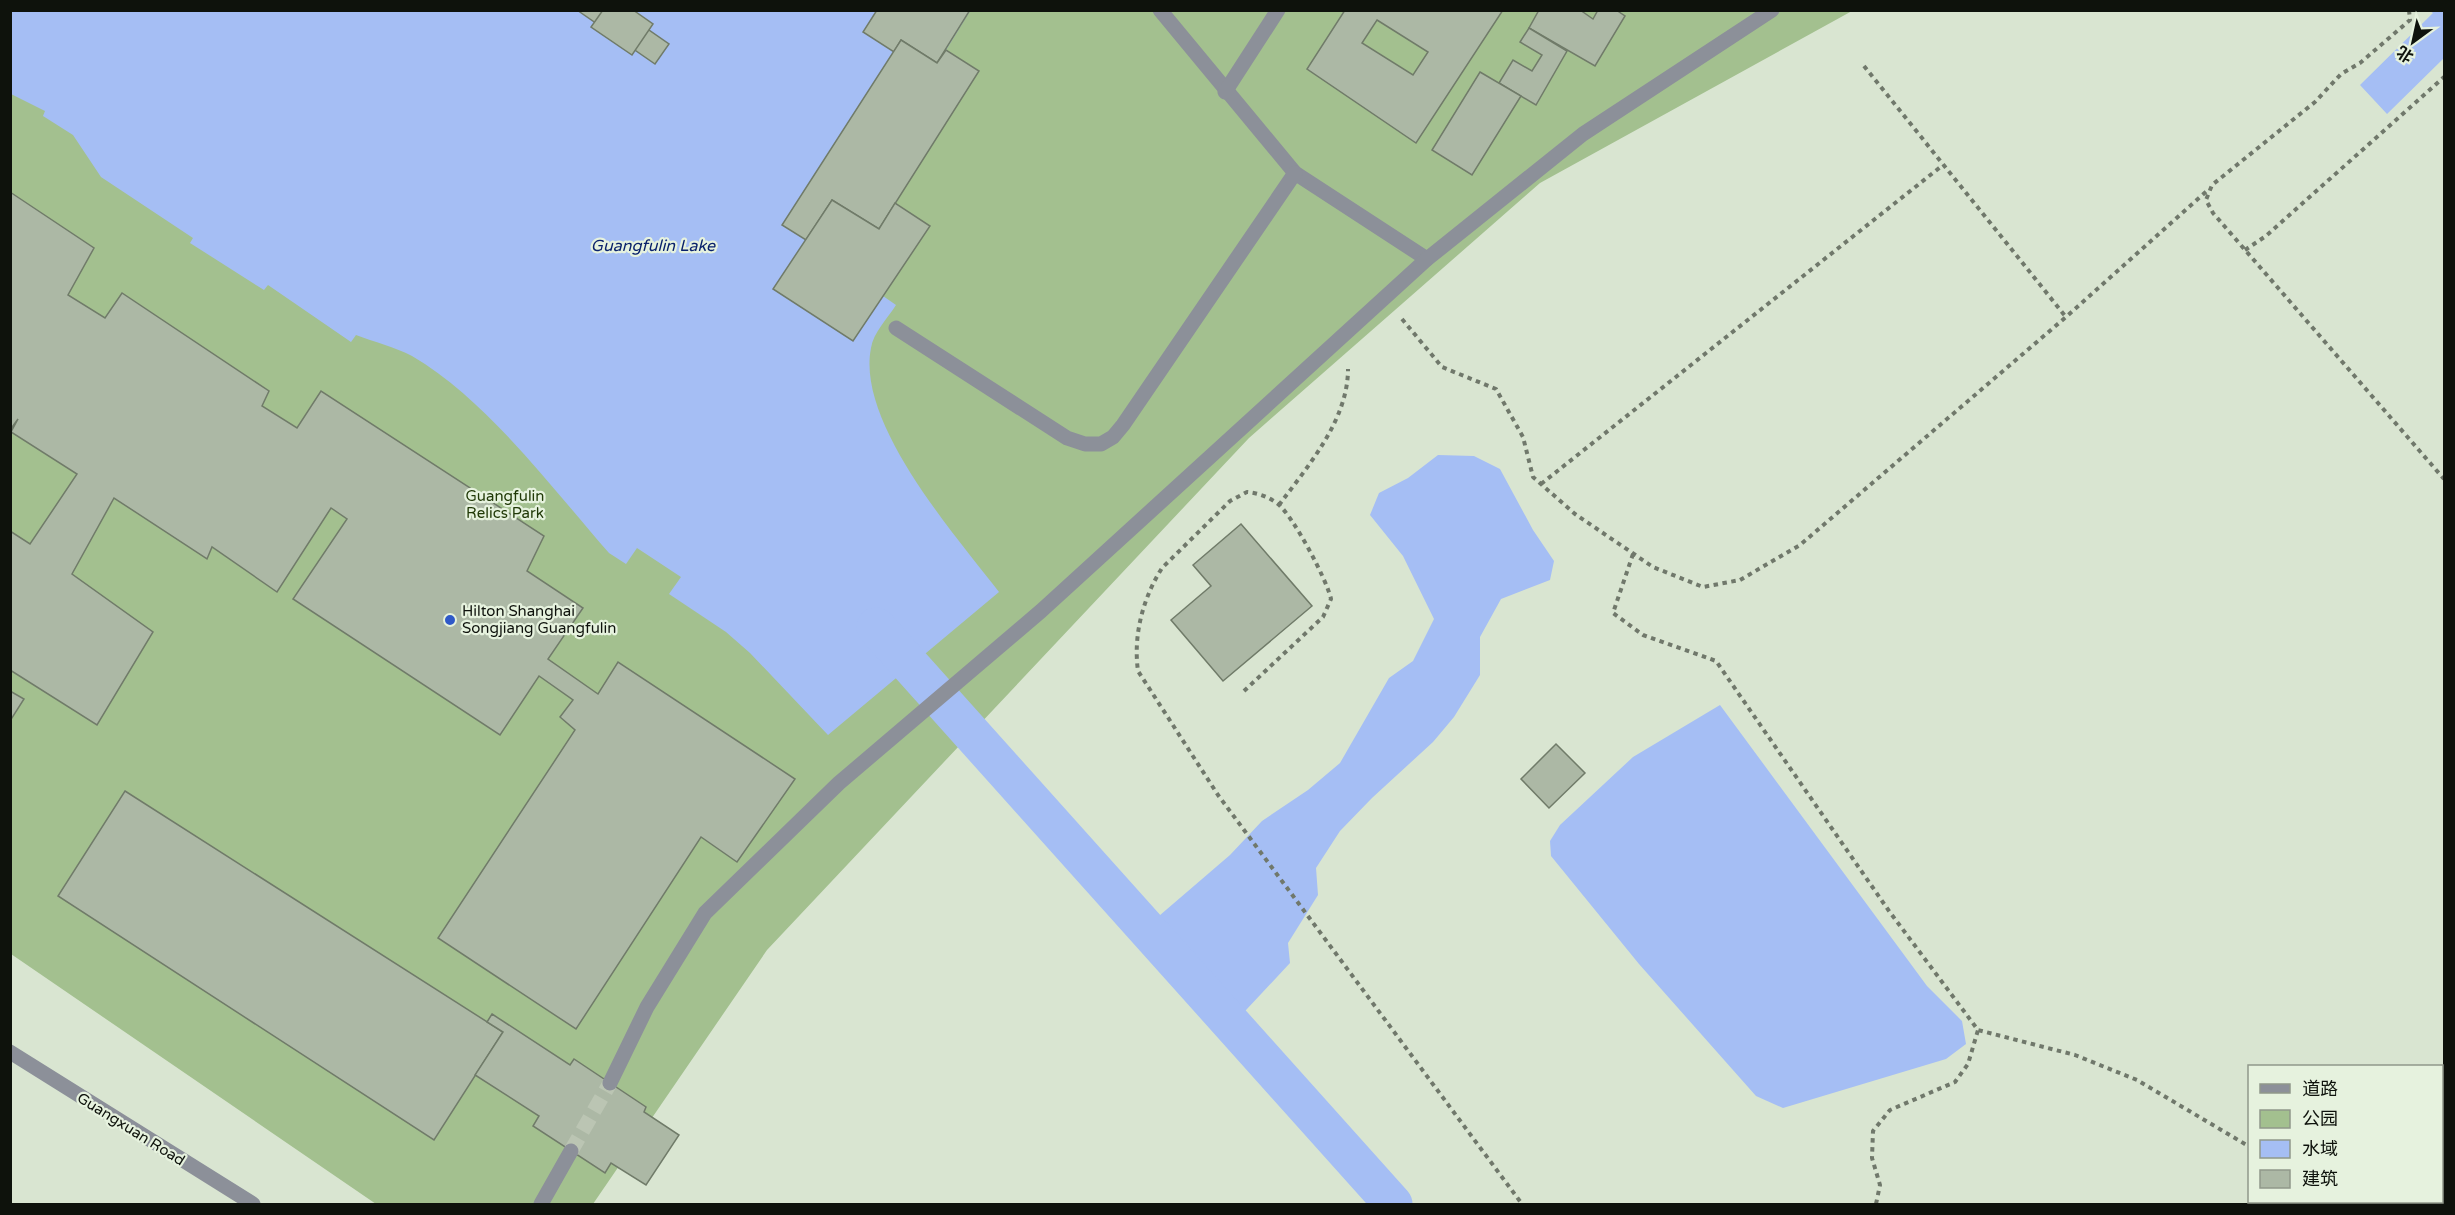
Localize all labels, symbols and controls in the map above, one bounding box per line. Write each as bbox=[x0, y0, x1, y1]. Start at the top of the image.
north arrow bbox=[2383, 12, 2443, 72]
text: 北 bbox=[2393, 41, 2418, 66]
water label: Guangfulin Lake bbox=[591, 236, 716, 256]
park label: Guangfulin Relics Park bbox=[466, 487, 545, 522]
place label: Hilton Shanghai Songjiang Guangfulin bbox=[462, 602, 616, 637]
marker: Hilton Shanghai Songjiang Guangfulin bbox=[443, 613, 457, 627]
legend bbox=[2248, 1065, 2443, 1203]
text: 道路 bbox=[2302, 1078, 2338, 1100]
street label: Guangxuan Road bbox=[74, 1089, 188, 1169]
text: 公园 bbox=[2302, 1108, 2338, 1130]
text: 水域 bbox=[2302, 1138, 2338, 1160]
text: 建筑 bbox=[2302, 1168, 2338, 1190]

